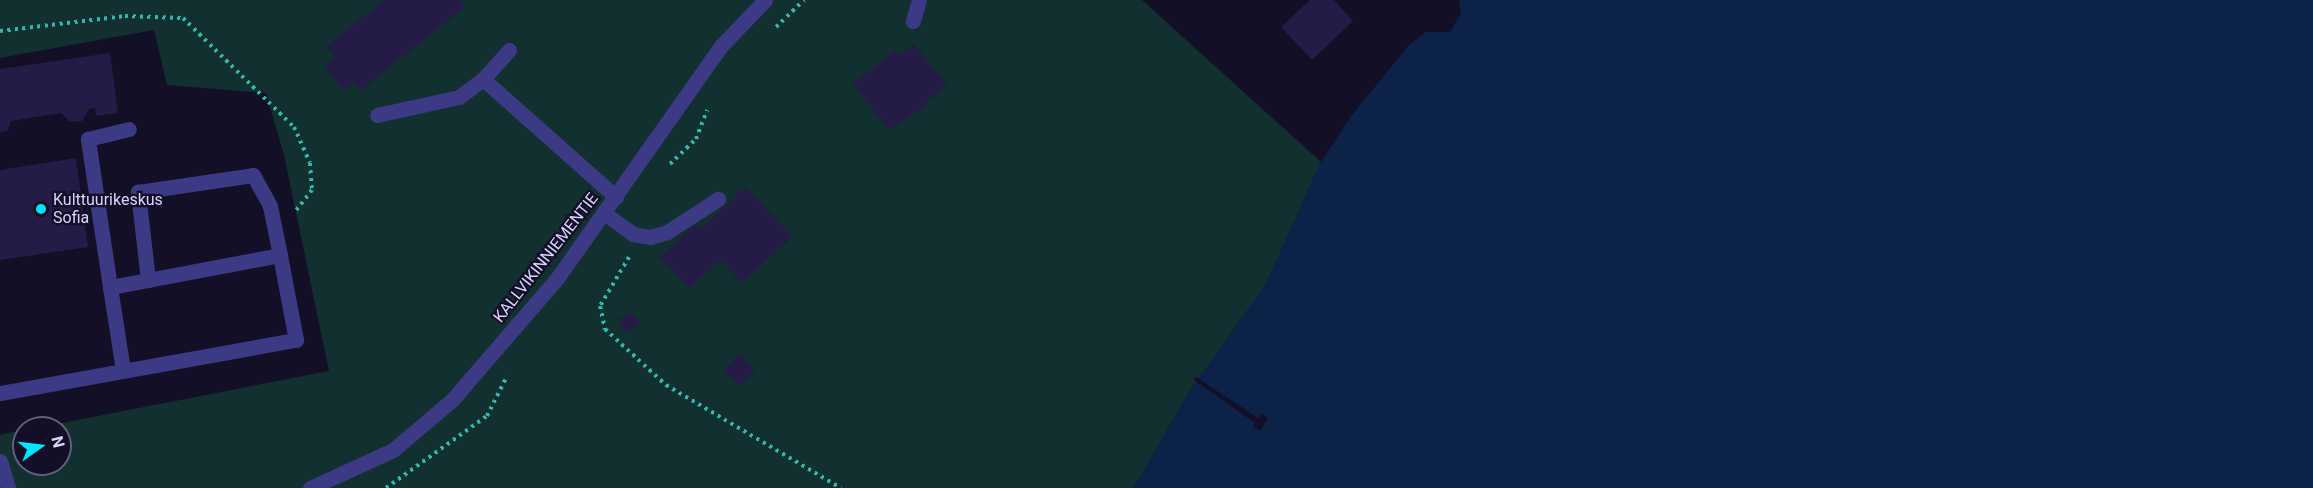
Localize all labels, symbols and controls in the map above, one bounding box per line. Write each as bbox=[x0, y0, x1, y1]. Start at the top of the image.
place label: Kulttuurikeskus Sofia bbox=[53, 190, 163, 228]
street label: KALLVIKINNIEMENTIE bbox=[490, 190, 602, 326]
marker: Kulttuurikeskus Sofia bbox=[34, 202, 48, 216]
north arrow bbox=[12, 416, 72, 476]
text: N bbox=[47, 434, 69, 450]

